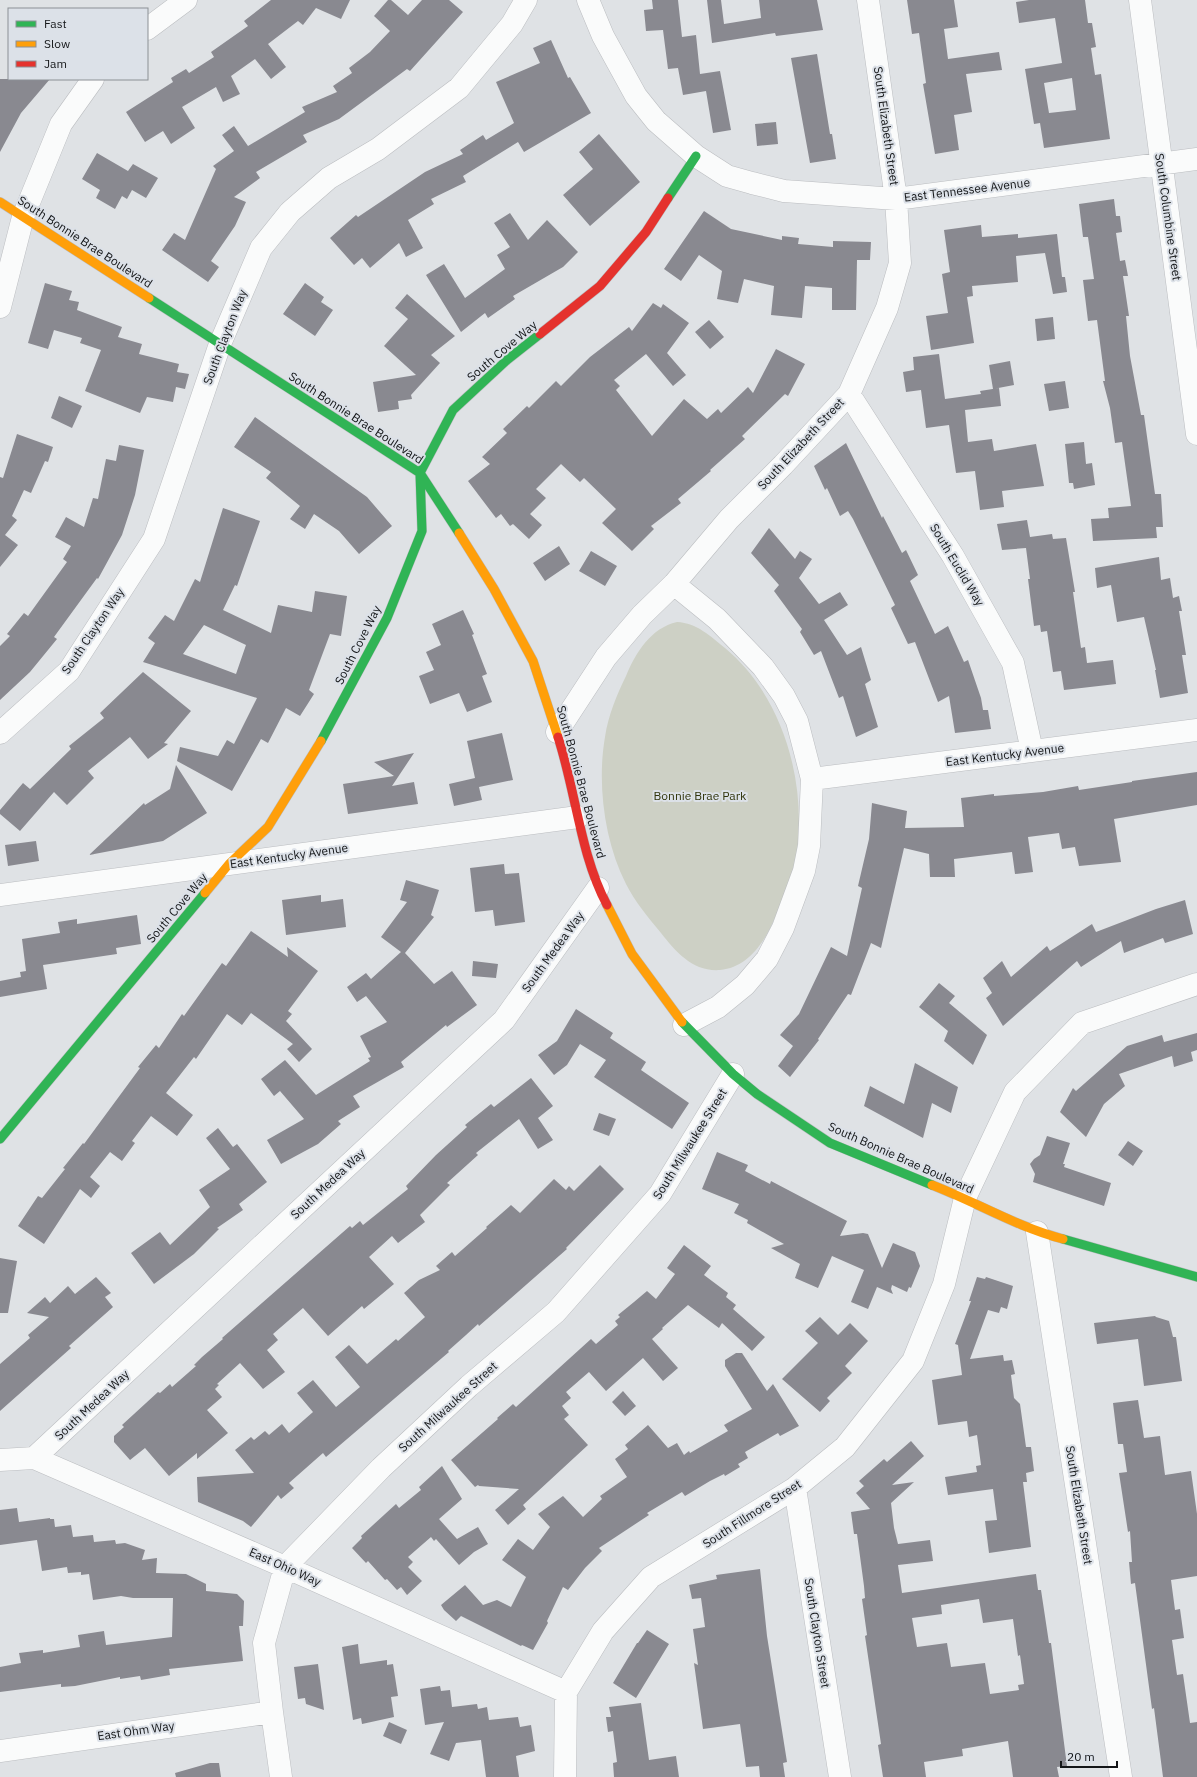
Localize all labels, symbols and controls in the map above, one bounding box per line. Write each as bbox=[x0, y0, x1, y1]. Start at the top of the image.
legend bbox=[8, 8, 148, 80]
text: Fast bbox=[44, 16, 67, 31]
text: Slow bbox=[44, 36, 70, 51]
text: Jam bbox=[44, 56, 67, 71]
street label: South Elizabeth Street bbox=[871, 66, 902, 186]
street label: South Columbine Street bbox=[1152, 152, 1185, 281]
street label: East Tennessee Avenue bbox=[903, 174, 1031, 205]
street label: South Bonnie Brae Boulevard bbox=[15, 192, 155, 291]
street label: South Clayton Way bbox=[199, 287, 250, 387]
street label: South Cove Way bbox=[464, 317, 540, 384]
street label: South Bonnie Brae Boulevard bbox=[286, 368, 426, 467]
street label: South Elizabeth Street bbox=[754, 395, 847, 493]
street label: South Euclid Way bbox=[927, 521, 988, 609]
street label: South Clayton Way bbox=[58, 585, 127, 677]
street label: South Cove Way bbox=[331, 603, 384, 687]
street label: South Bonnie Brae Boulevard bbox=[554, 704, 609, 860]
street label: East Kentucky Avenue bbox=[945, 740, 1065, 769]
park label: Bonnie Brae Park bbox=[654, 788, 747, 803]
street label: East Kentucky Avenue bbox=[229, 840, 349, 871]
street label: South Cove Way bbox=[143, 870, 210, 946]
street label: South Medea Way bbox=[518, 908, 587, 995]
street label: South Milwaukee Street bbox=[649, 1086, 730, 1202]
street label: South Bonnie Brae Boulevard bbox=[826, 1119, 976, 1196]
street label: South Medea Way bbox=[287, 1145, 368, 1222]
street label: South Milwaukee Street bbox=[395, 1358, 500, 1455]
street label: South Medea Way bbox=[51, 1366, 132, 1443]
street label: South Elizabeth Street bbox=[1063, 1445, 1096, 1565]
street label: South Fillmore Street bbox=[700, 1476, 804, 1551]
street label: East Ohio Way bbox=[247, 1544, 323, 1589]
street label: South Clayton Street bbox=[801, 1577, 834, 1689]
street label: East Ohm Way bbox=[96, 1718, 175, 1743]
scale bar bbox=[1061, 1743, 1117, 1769]
text: 20 m bbox=[1067, 1749, 1095, 1764]

